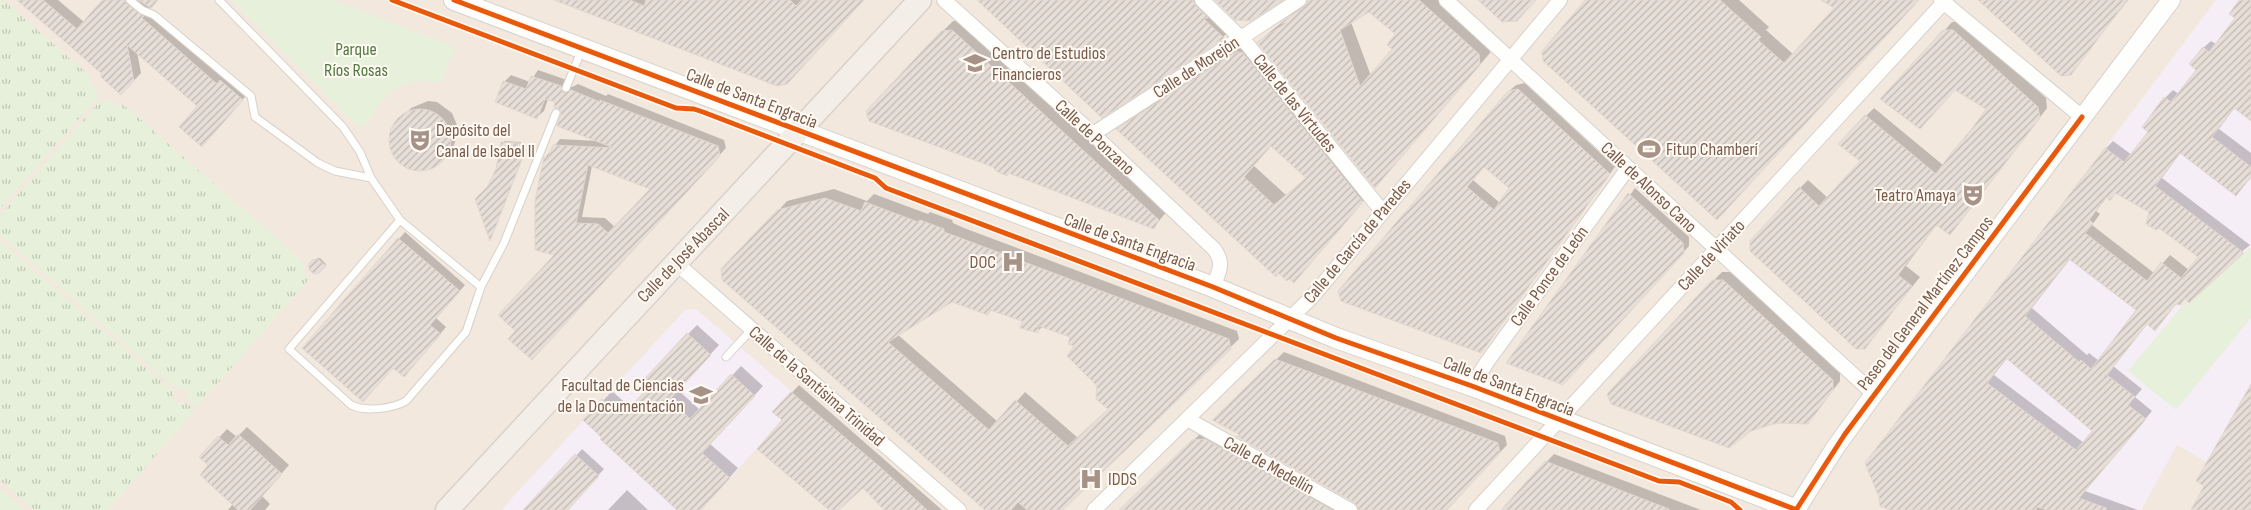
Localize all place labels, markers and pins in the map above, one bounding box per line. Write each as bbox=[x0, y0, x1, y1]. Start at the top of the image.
place label: Centro de Estudios Financieros bbox=[992, 43, 1106, 85]
school or university icon: Centro de Estudios Financieros bbox=[962, 50, 988, 76]
place label: Depósito del Canal de Isabel II bbox=[436, 120, 535, 162]
theatre icon: Depósito del Canal de Isabel II bbox=[407, 127, 433, 153]
sports icon: Fitup Chamberí bbox=[1636, 136, 1662, 162]
place label: Fitup Chamberí bbox=[1666, 139, 1759, 160]
theatre icon: Teatro Amaya bbox=[1960, 182, 1986, 208]
place label: Teatro Amaya bbox=[1875, 185, 1956, 206]
hospital icon: DOC bbox=[1000, 249, 1026, 275]
place label: DOC bbox=[970, 252, 996, 273]
place label: Facultad de Ciencias de la Documentación bbox=[558, 375, 684, 417]
school or university icon: Facultad de Ciencias de la Documentación bbox=[688, 382, 714, 408]
hospital icon: IDDS bbox=[1078, 466, 1104, 492]
place label: IDDS bbox=[1108, 469, 1137, 490]

